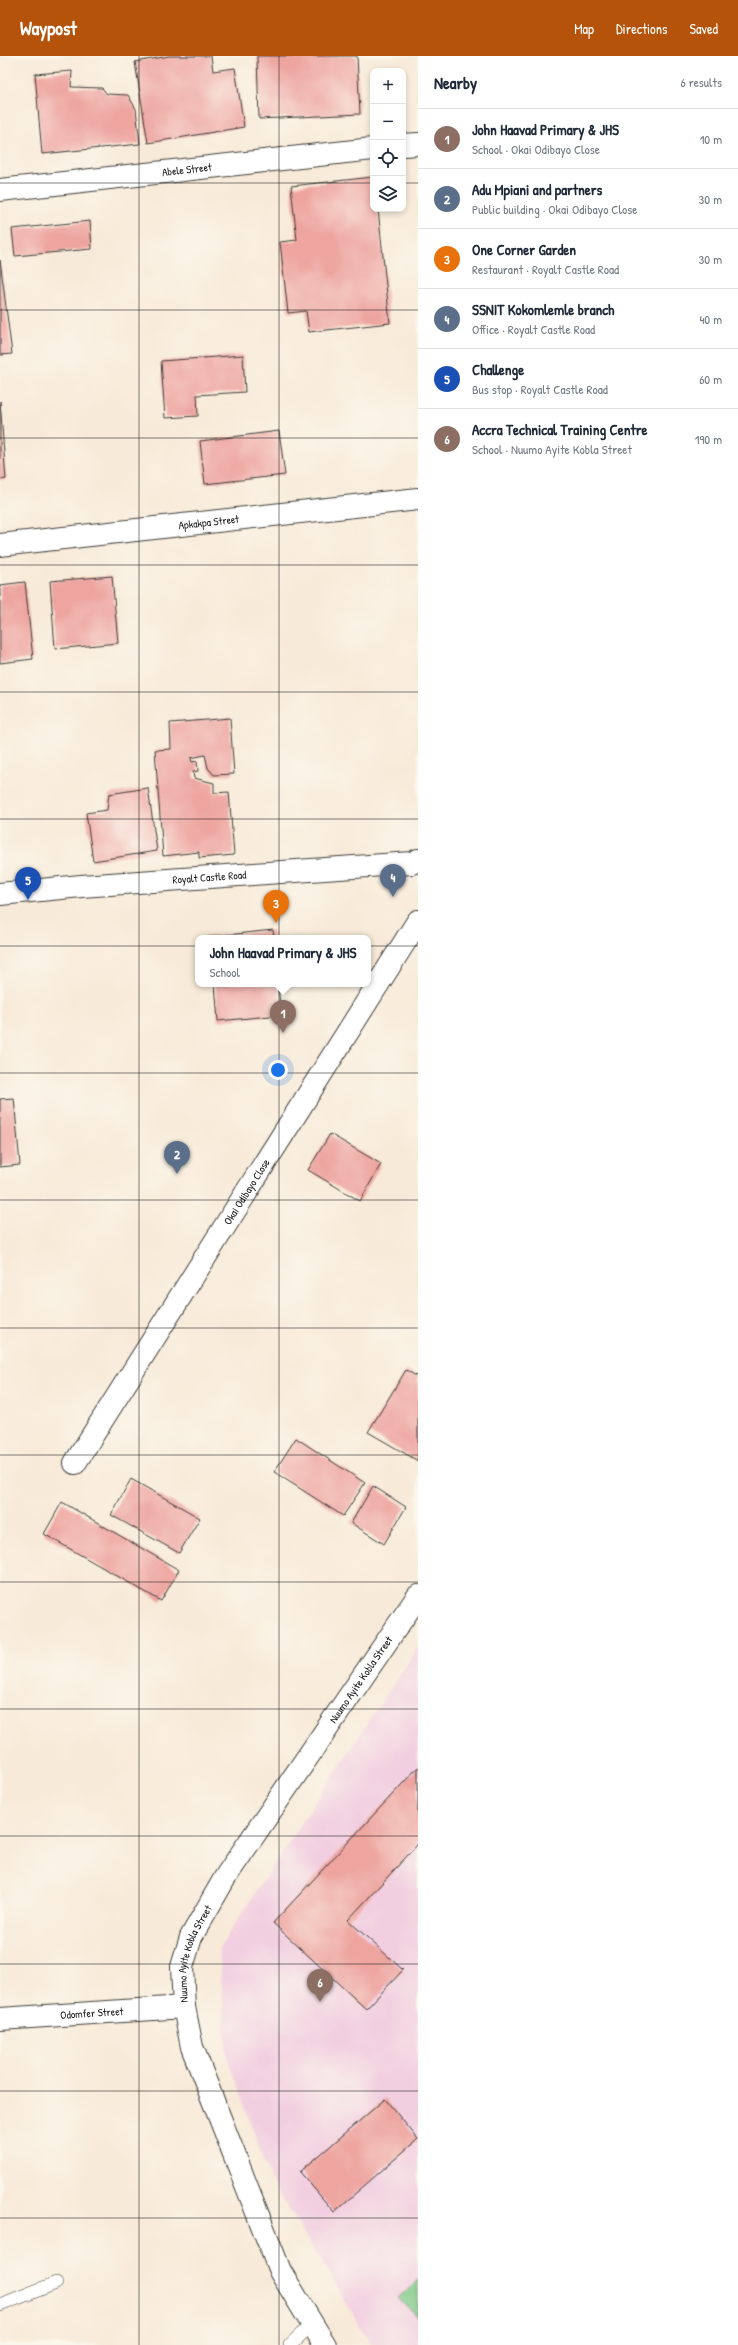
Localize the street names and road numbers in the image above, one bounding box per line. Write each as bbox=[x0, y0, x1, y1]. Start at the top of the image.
street label: Abele Street bbox=[161, 160, 213, 179]
street label: Apkakpa Street bbox=[178, 512, 240, 532]
street label: Royalt Castle Road bbox=[172, 867, 247, 887]
street label: Okai Odibayo Close bbox=[221, 1156, 273, 1227]
street label: Nuumo Ayite Kobla Street bbox=[326, 1633, 396, 1726]
street label: Nuumo Ayite Kobla Street bbox=[175, 1902, 215, 2003]
street label: Odomfer Street bbox=[60, 2004, 124, 2022]

